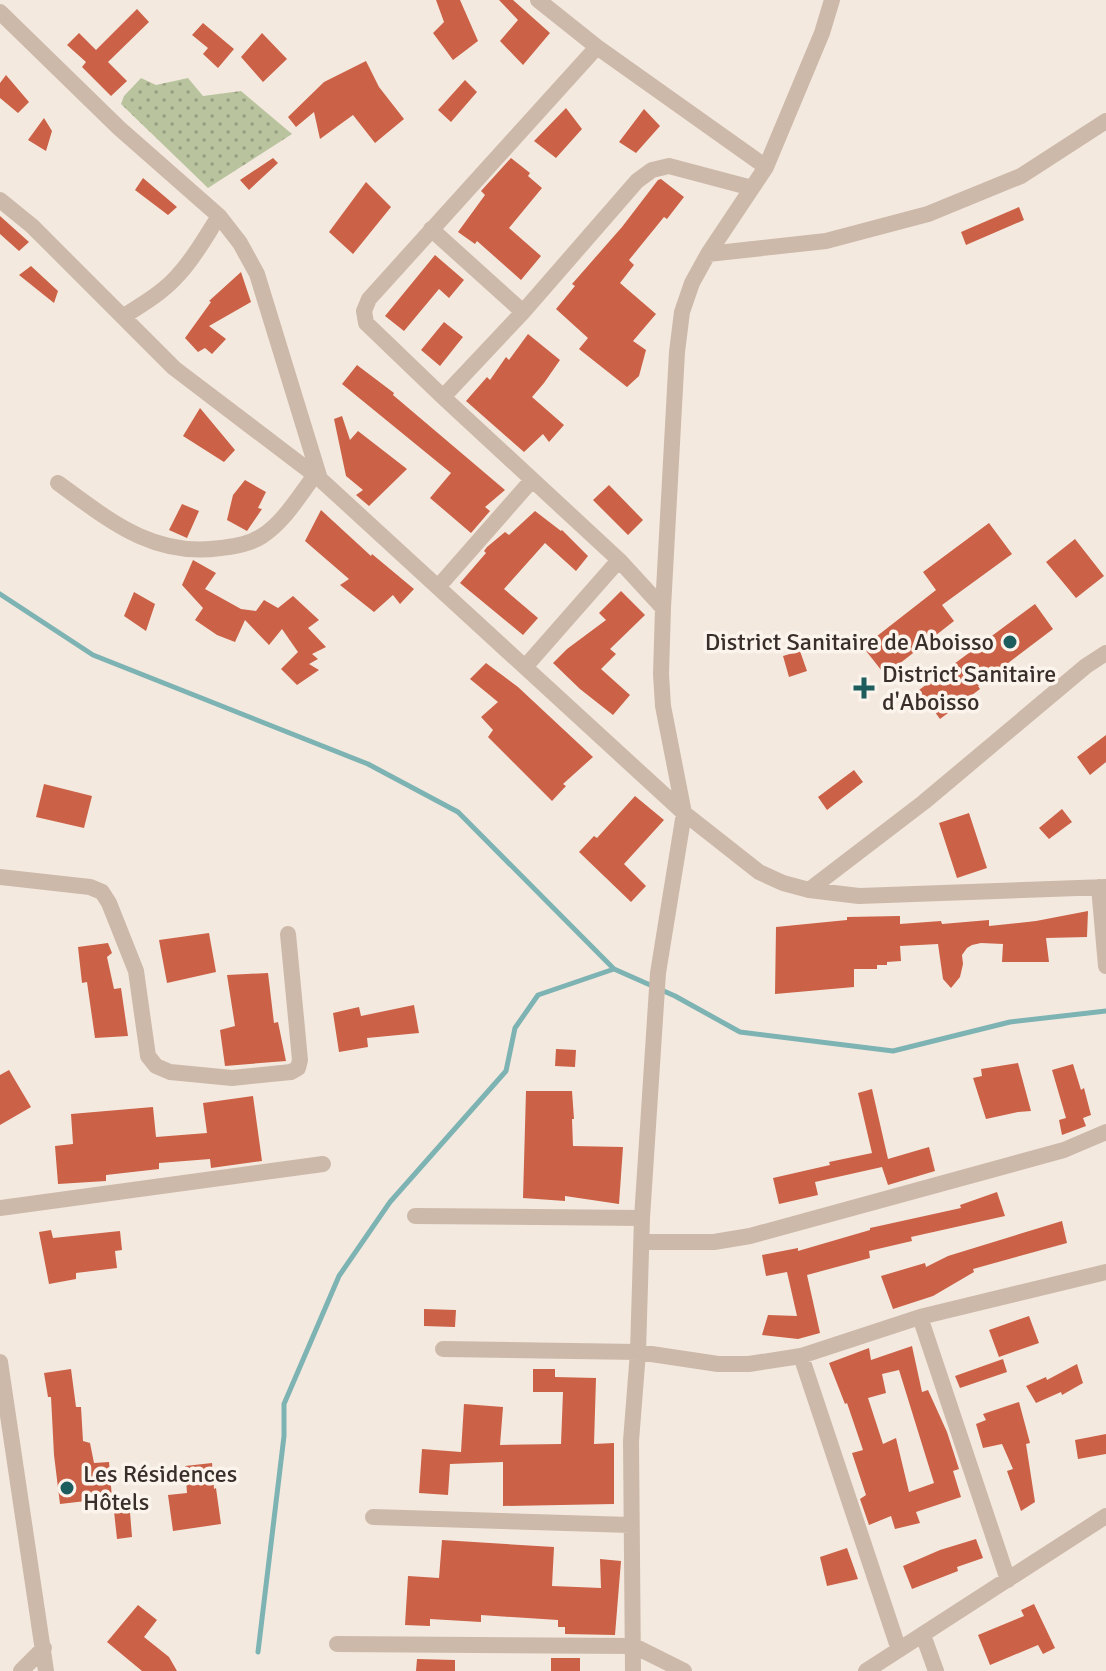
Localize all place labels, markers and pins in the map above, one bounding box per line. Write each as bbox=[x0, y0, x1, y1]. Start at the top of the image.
place label: District Sanitaire de Aboisso bbox=[705, 627, 994, 657]
marker: District Sanitaire de Aboisso bbox=[1001, 633, 1019, 651]
place label: District Sanitaire d'Aboisso bbox=[882, 659, 1056, 717]
marker: District Sanitaire d'Aboisso bbox=[853, 677, 875, 699]
place label: Les Résidences Hôtels bbox=[83, 1459, 237, 1517]
marker: Les Résidences Hôtels bbox=[58, 1479, 76, 1497]

